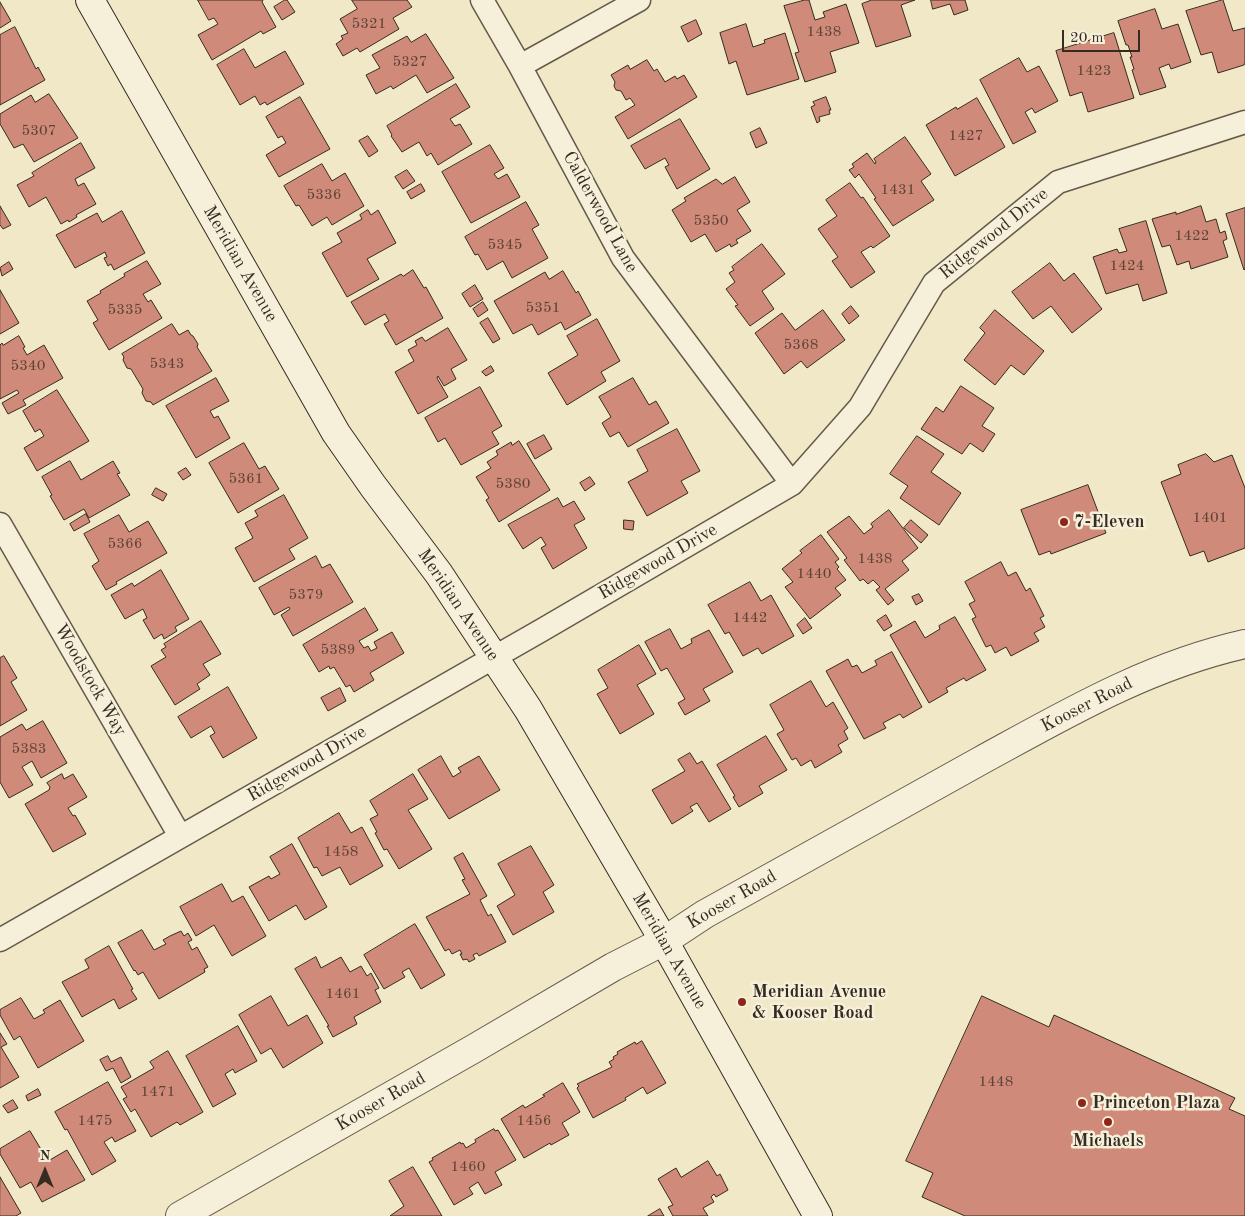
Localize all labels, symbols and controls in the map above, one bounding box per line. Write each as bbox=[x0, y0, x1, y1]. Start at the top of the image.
house number: 5321 bbox=[352, 15, 386, 33]
scale bar bbox=[1065, 20, 1142, 52]
house number: 1438 bbox=[807, 23, 841, 41]
text: 20 m bbox=[1070, 31, 1104, 46]
house number: 5327 bbox=[393, 53, 427, 71]
house number: 1423 bbox=[1077, 62, 1111, 80]
house number: 5307 bbox=[22, 122, 56, 140]
house number: 1427 bbox=[949, 127, 983, 145]
street label: Calderwood Lane bbox=[558, 148, 642, 276]
house number: 1431 bbox=[881, 181, 915, 199]
street label: Ridgewood Drive bbox=[935, 184, 1053, 284]
house number: 5336 bbox=[307, 186, 341, 204]
street label: Meridian Avenue bbox=[198, 202, 282, 326]
house number: 5350 bbox=[694, 212, 728, 230]
house number: 1422 bbox=[1175, 227, 1209, 245]
house number: 5345 bbox=[488, 236, 522, 254]
house number: 1424 bbox=[1110, 257, 1144, 275]
house number: 5351 bbox=[526, 299, 560, 317]
house number: 5335 bbox=[108, 301, 142, 319]
house number: 5368 bbox=[784, 336, 818, 354]
house number: 5343 bbox=[150, 355, 184, 373]
house number: 5340 bbox=[11, 357, 45, 375]
house number: 5361 bbox=[229, 470, 263, 488]
house number: 5380 bbox=[496, 475, 530, 493]
house number: 1401 bbox=[1193, 509, 1227, 527]
place label: 7-Eleven bbox=[1074, 511, 1145, 533]
marker: 7-Eleven bbox=[1058, 516, 1070, 528]
street label: Ridgewood Drive bbox=[595, 519, 721, 605]
house number: 5366 bbox=[108, 535, 142, 553]
street label: Meridian Avenue bbox=[413, 545, 503, 665]
house number: 1438 bbox=[858, 550, 892, 568]
house number: 1440 bbox=[797, 565, 831, 583]
house number: 5379 bbox=[289, 586, 323, 604]
house number: 1442 bbox=[733, 609, 767, 627]
street label: Woodstock Way bbox=[49, 620, 131, 740]
house number: 5389 bbox=[321, 641, 355, 659]
street label: Kooser Road bbox=[1038, 673, 1136, 737]
street label: Ridgewood Drive bbox=[244, 721, 370, 807]
house number: 5383 bbox=[12, 740, 46, 758]
house number: 1458 bbox=[324, 843, 358, 861]
street label: Kooser Road bbox=[683, 866, 781, 934]
street label: Meridian Avenue bbox=[627, 889, 711, 1013]
place label: Meridian Avenue & Kooser Road bbox=[752, 981, 886, 1024]
house number: 1461 bbox=[326, 985, 360, 1003]
marker: Meridian Avenue & Kooser Road bbox=[736, 996, 748, 1008]
street label: Kooser Road bbox=[332, 1068, 430, 1136]
house number: 1448 bbox=[979, 1073, 1013, 1091]
house number: 1471 bbox=[141, 1083, 175, 1101]
place label: Princeton Plaza bbox=[1092, 1092, 1220, 1114]
marker: Princeton Plaza bbox=[1076, 1097, 1088, 1109]
house number: 1475 bbox=[78, 1112, 112, 1130]
house number: 1456 bbox=[517, 1112, 551, 1130]
marker: Michaels bbox=[1102, 1116, 1114, 1128]
place label: Michaels bbox=[1073, 1130, 1143, 1152]
north arrow bbox=[20, 1146, 70, 1196]
text: N bbox=[40, 1149, 50, 1163]
house number: 1460 bbox=[451, 1158, 485, 1176]

